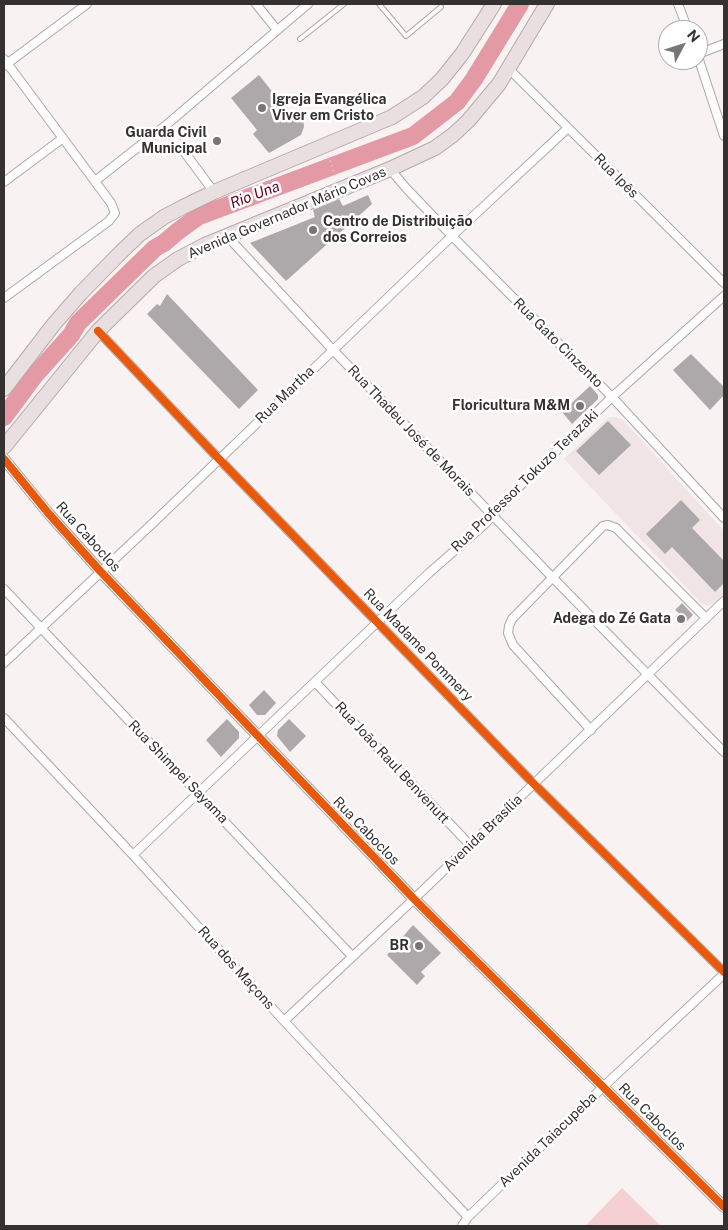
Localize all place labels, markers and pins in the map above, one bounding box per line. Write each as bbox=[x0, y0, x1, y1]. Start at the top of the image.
place label: Igreja Evangélica Viver em Cristo bbox=[272, 92, 386, 124]
marker: Igreja Evangélica Viver em Cristo bbox=[256, 102, 268, 114]
place label: Guarda Civil Municipal bbox=[125, 125, 207, 158]
marker: Guarda Civil Municipal bbox=[211, 135, 223, 147]
place label: Centro de Distribuição dos Correios bbox=[323, 214, 472, 246]
marker: Centro de Distribuição dos Correios bbox=[307, 224, 319, 236]
place label: Floricultura M&M bbox=[452, 398, 570, 414]
marker: Floricultura M&M bbox=[574, 400, 586, 412]
place label: Adega do Zé Gata bbox=[553, 611, 671, 627]
marker: Adega do Zé Gata bbox=[675, 613, 687, 625]
place label: BR bbox=[389, 938, 409, 954]
marker: BR bbox=[413, 940, 425, 952]

